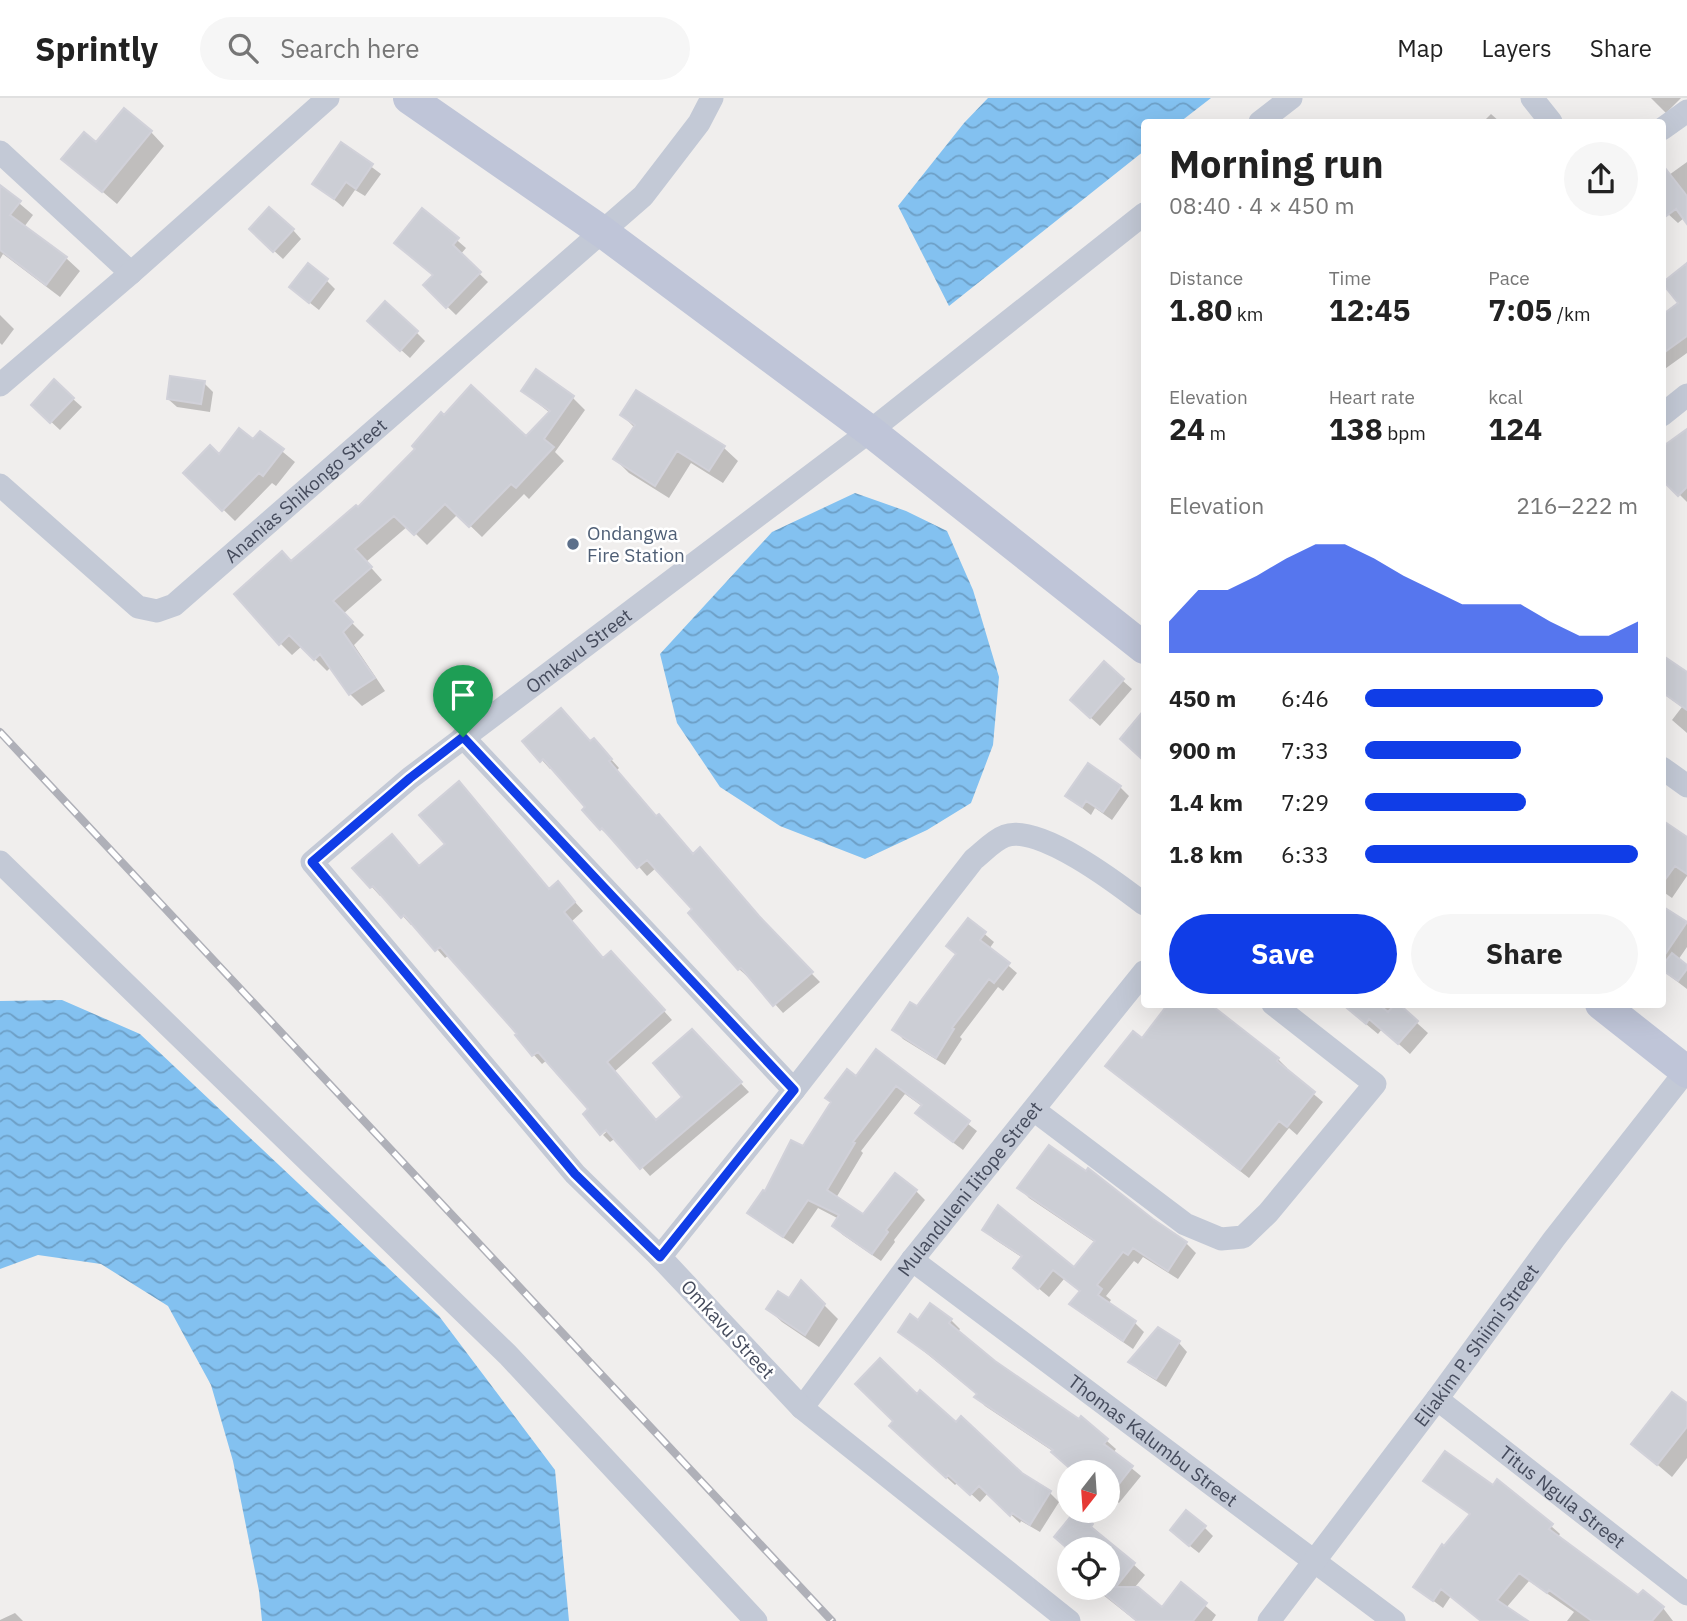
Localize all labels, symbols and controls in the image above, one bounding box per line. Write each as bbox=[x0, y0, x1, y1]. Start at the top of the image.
search box bbox=[200, 17, 690, 80]
text: Sprintly bbox=[35, 27, 158, 70]
icon: search bbox=[224, 29, 262, 67]
text: Search here bbox=[280, 31, 420, 65]
text: Map bbox=[1397, 32, 1444, 64]
text: Layers bbox=[1482, 32, 1552, 64]
text: Share bbox=[1590, 32, 1652, 64]
text: Morning run bbox=[1169, 139, 1384, 188]
button: share bbox=[1564, 142, 1638, 216]
text: 08:40 · 4 × 450 m bbox=[1169, 190, 1355, 220]
text: Distance bbox=[1169, 266, 1243, 290]
text: Time bbox=[1329, 266, 1371, 290]
text: Pace bbox=[1488, 266, 1530, 290]
text: 1.80 bbox=[1169, 290, 1232, 329]
text: 12:45 bbox=[1329, 290, 1411, 329]
text: 7:05 bbox=[1488, 290, 1552, 329]
text: km bbox=[1232, 302, 1263, 326]
text: /km bbox=[1552, 302, 1591, 326]
text: Elevation bbox=[1169, 385, 1248, 409]
text: Heart rate bbox=[1329, 385, 1415, 409]
text: kcal bbox=[1488, 385, 1523, 409]
text: 24 bbox=[1169, 409, 1205, 448]
text: 138 bbox=[1329, 409, 1383, 448]
text: 124 bbox=[1488, 409, 1542, 448]
street label: Ananias Shikongo Street bbox=[219, 413, 392, 568]
text: m bbox=[1205, 421, 1226, 445]
text: bpm bbox=[1383, 421, 1426, 445]
text: Elevation bbox=[1169, 490, 1264, 520]
text: 216–222 m bbox=[1516, 490, 1638, 520]
place label: Ondangwa Fire Station bbox=[587, 521, 685, 567]
marker: Ondangwa Fire Station bbox=[565, 536, 581, 552]
street label: Omkavu Street bbox=[521, 603, 636, 699]
pin bbox=[433, 665, 493, 737]
icon: arrive bbox=[444, 676, 482, 714]
text: 450 m bbox=[1169, 683, 1236, 713]
text: 6:46 bbox=[1281, 683, 1329, 713]
text: 900 m bbox=[1169, 735, 1236, 765]
text: 7:33 bbox=[1281, 735, 1329, 765]
text: 1.4 km bbox=[1169, 787, 1243, 817]
text: 7:29 bbox=[1281, 787, 1329, 817]
text: 1.8 km bbox=[1169, 839, 1243, 869]
text: 6:33 bbox=[1281, 839, 1329, 869]
button: Save bbox=[1169, 914, 1397, 994]
button: Share bbox=[1411, 914, 1638, 994]
street label: Mulanduleni Iitope Street bbox=[892, 1096, 1047, 1281]
street label: Eliakim P. Shiimi Street bbox=[1409, 1259, 1544, 1431]
street label: Omkavu Street bbox=[676, 1274, 780, 1384]
street label: Thomas Kalumbu Street bbox=[1063, 1369, 1242, 1512]
street label: Titus Ngula Street bbox=[1495, 1440, 1630, 1553]
north arrow bbox=[1057, 1460, 1120, 1522]
map controls bbox=[1057, 1460, 1120, 1600]
button: locate bbox=[1057, 1537, 1120, 1600]

